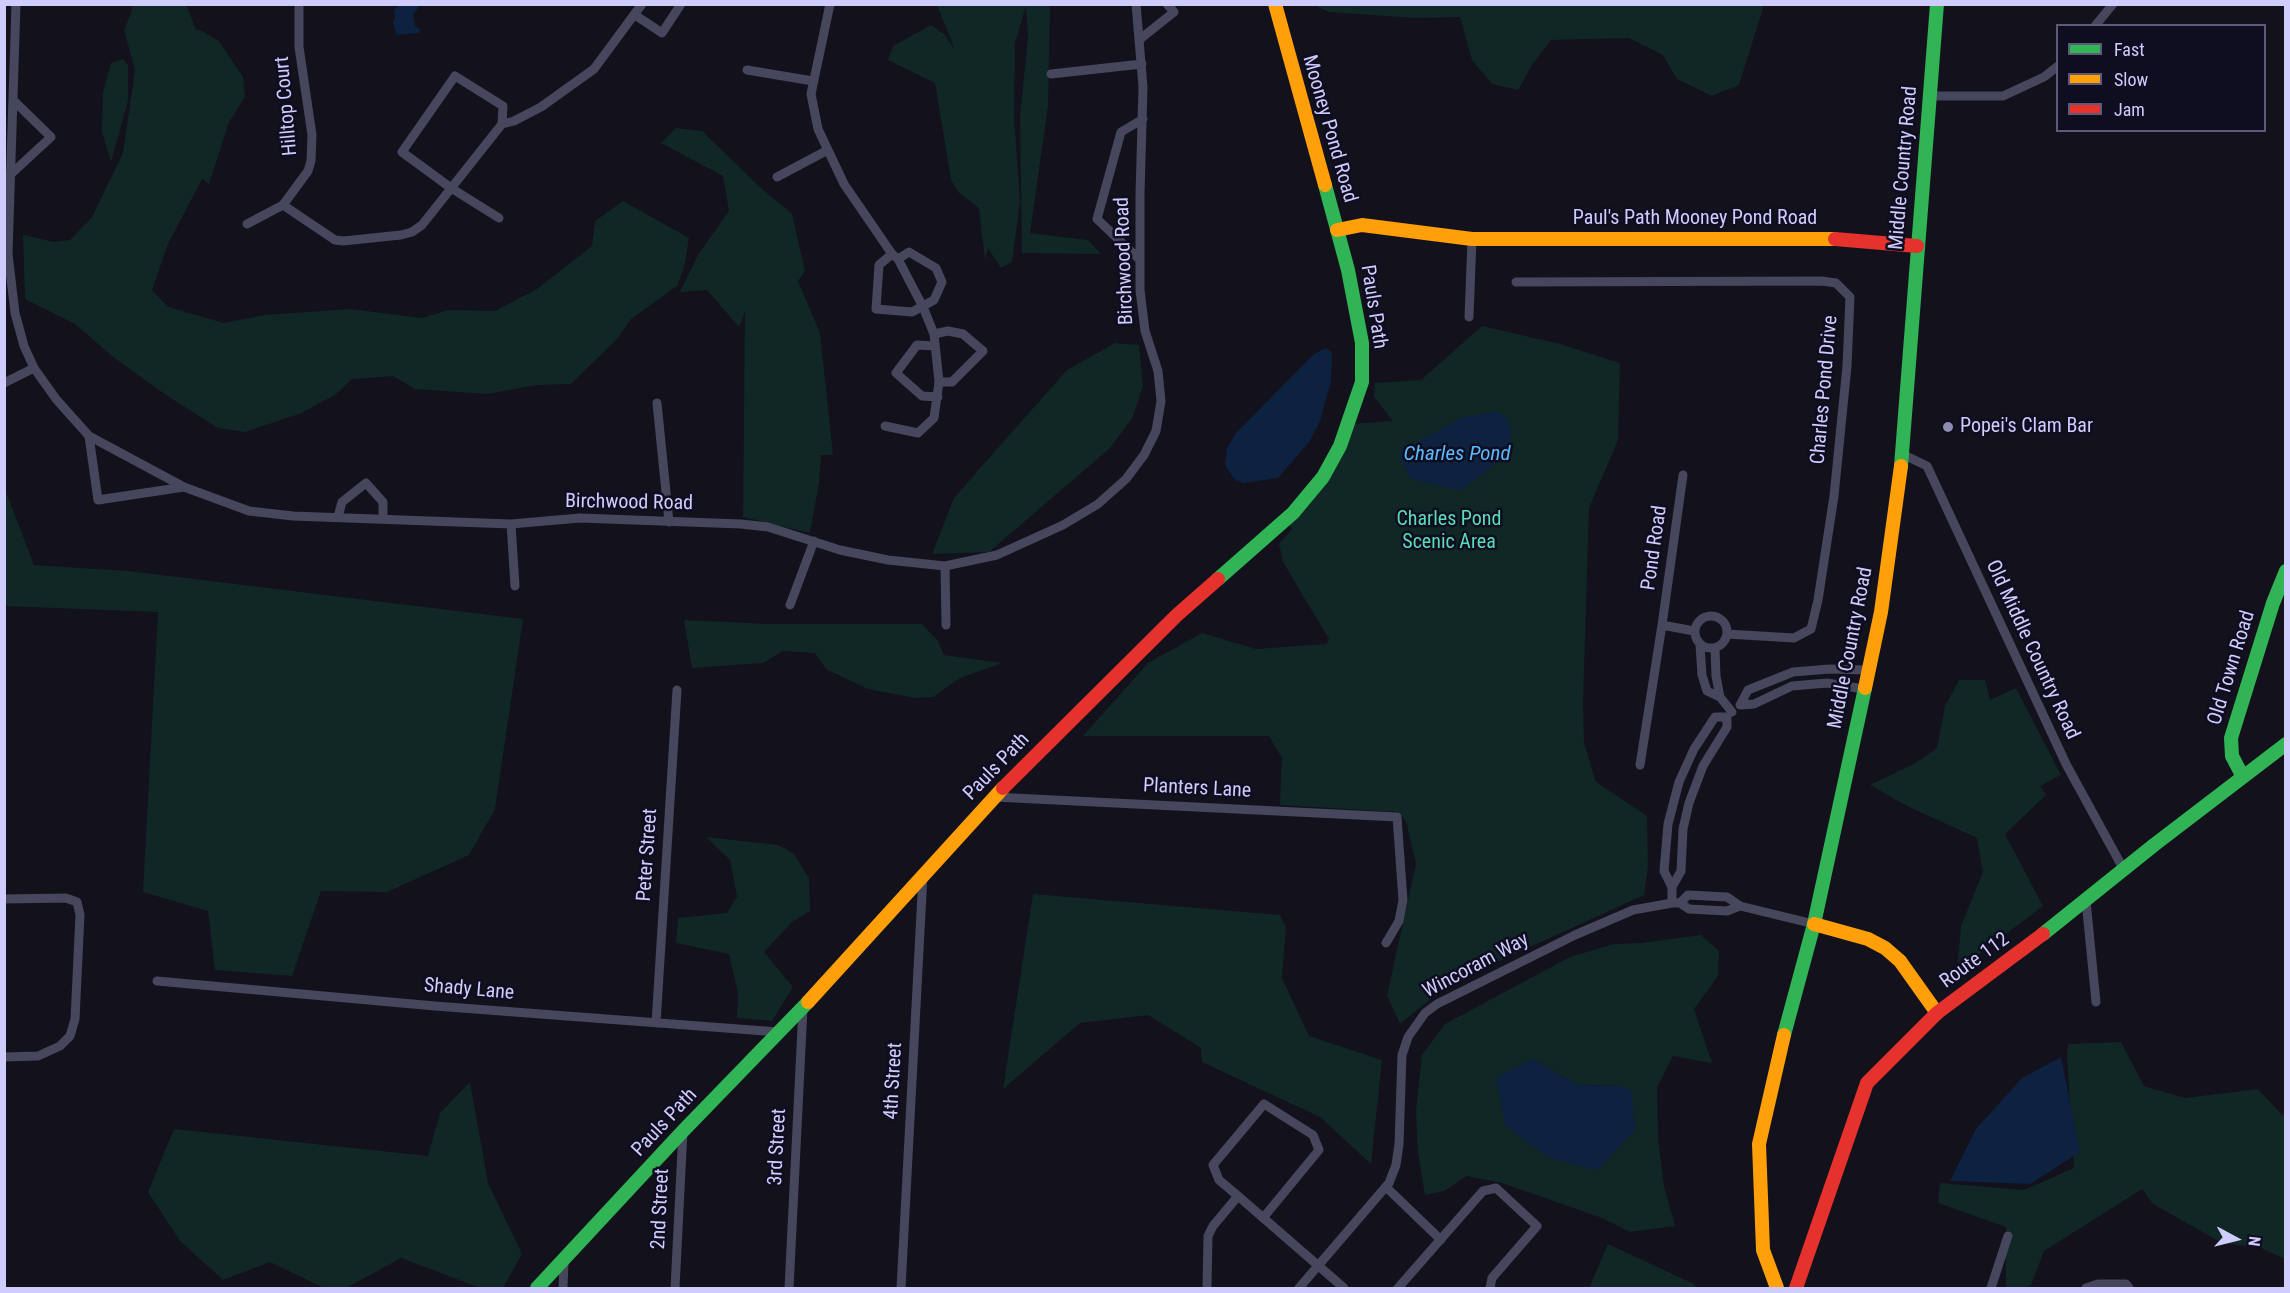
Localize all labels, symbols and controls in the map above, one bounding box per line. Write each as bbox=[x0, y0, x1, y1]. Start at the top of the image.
legend bbox=[2056, 24, 2266, 132]
text: Fast bbox=[2114, 39, 2145, 60]
street label: Mooney Pond Road bbox=[1296, 52, 1362, 206]
street label: Hilltop Court bbox=[271, 55, 303, 157]
text: Slow bbox=[2114, 69, 2148, 90]
street label: Middle Country Road bbox=[1885, 85, 1923, 251]
text: Jam bbox=[2114, 99, 2145, 120]
street label: Birchwood Road bbox=[1111, 197, 1139, 325]
street label: Paul's Path Mooney Pond Road bbox=[1573, 207, 1817, 231]
street label: Pauls Path bbox=[1355, 263, 1391, 351]
street label: Charles Pond Drive bbox=[1807, 315, 1843, 465]
place label: Popei's Clam Bar bbox=[1960, 415, 2093, 439]
marker: Popei's Clam Bar bbox=[1941, 420, 1955, 434]
water label: Charles Pond bbox=[1404, 442, 1510, 468]
street label: Birchwood Road bbox=[565, 490, 693, 516]
street label: Pond Road bbox=[1637, 504, 1673, 592]
park label: Charles Pond Scenic Area bbox=[1397, 508, 1501, 555]
street label: Old Middle Country Road bbox=[1980, 556, 2084, 744]
street label: Middle Country Road bbox=[1824, 565, 1878, 731]
street label: Old Town Road bbox=[2203, 608, 2261, 728]
street label: Pauls Path bbox=[959, 728, 1035, 806]
street label: Planters Lane bbox=[1142, 774, 1252, 804]
street label: Peter Street bbox=[633, 808, 663, 902]
street label: Wincoram Way bbox=[1419, 928, 1533, 1004]
street label: Route 112 bbox=[1936, 928, 2014, 994]
street label: Shady Lane bbox=[423, 974, 515, 1006]
street label: 4th Street bbox=[880, 1042, 908, 1120]
street label: Pauls Path bbox=[627, 1084, 703, 1162]
street label: 3rd Street bbox=[764, 1108, 792, 1186]
street label: 2nd Street bbox=[647, 1168, 675, 1250]
north arrow bbox=[2206, 1209, 2266, 1269]
text: N bbox=[2244, 1235, 2264, 1247]

